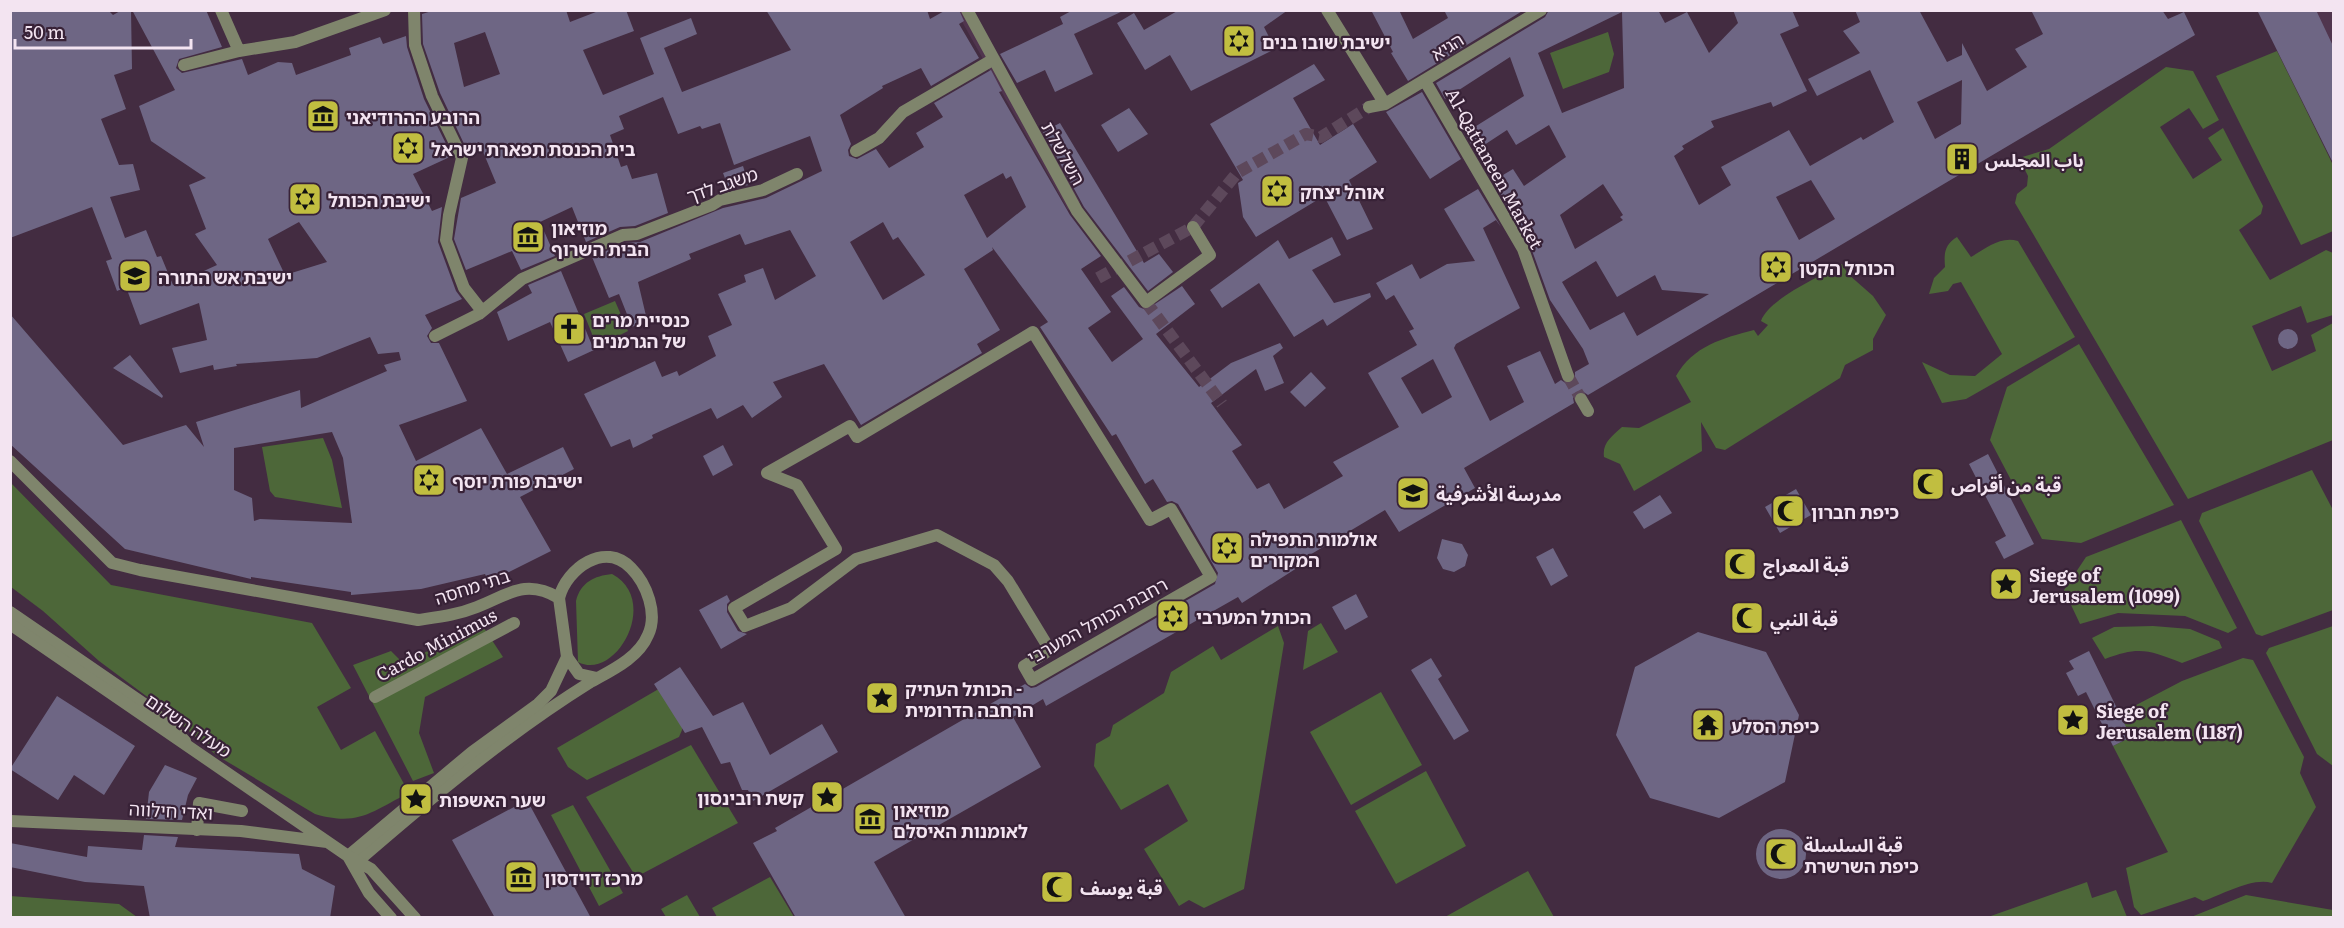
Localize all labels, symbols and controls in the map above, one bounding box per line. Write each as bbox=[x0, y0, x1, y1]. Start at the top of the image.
scale bar bbox=[15, 12, 190, 50]
text: 50 m bbox=[24, 18, 65, 45]
synagogue icon: ישיבת שובו בנים bbox=[1221, 23, 1257, 59]
street label: הגיא bbox=[1425, 26, 1469, 66]
place label: ישיבת שובו בנים bbox=[1262, 28, 1391, 55]
street label: Al-Qattaneen Market bbox=[1439, 82, 1551, 254]
museum icon: הרובע ההרודיאני bbox=[305, 98, 341, 134]
place label: הרובע ההרודיאני bbox=[346, 103, 480, 130]
street label: השלשלת bbox=[1035, 116, 1093, 190]
synagogue icon: בית הכנסת תפארת ישראל bbox=[390, 130, 426, 166]
place label: בית הכנסת תפארת ישראל bbox=[431, 135, 636, 162]
building icon: باب المجلس bbox=[1944, 141, 1980, 177]
place label: باب المجلس bbox=[1985, 146, 2084, 173]
street label: משגב לדך bbox=[683, 159, 761, 209]
synagogue icon: אוהל יצחק bbox=[1259, 173, 1295, 209]
place label: אוהל יצחק bbox=[1300, 178, 1384, 205]
synagogue icon: ישיבת הכותל bbox=[287, 181, 323, 217]
place label: ישיבת הכותל bbox=[328, 186, 431, 213]
place label: מוזיאון הבית השרוף bbox=[551, 214, 649, 262]
museum icon: מוזיאון הבית השרוף bbox=[510, 219, 546, 255]
synagogue icon: הכותל הקטן bbox=[1758, 249, 1794, 285]
place label: הכותל הקטן bbox=[1799, 254, 1895, 281]
school or university icon: ישיבת אש התורה bbox=[117, 258, 153, 294]
place label: ישיבת אש התורה bbox=[158, 263, 292, 290]
place label: כנסיית מרים של הגרמנים bbox=[592, 306, 690, 354]
church icon: כנסיית מרים של הגרמנים bbox=[551, 311, 587, 347]
synagogue icon: ישיבת פורת יוסף bbox=[411, 462, 447, 498]
mosque icon: قبة من أقراص bbox=[1910, 466, 1946, 502]
place label: ישיבת פורת יוסף bbox=[452, 467, 583, 494]
place label: قبة من أقراص bbox=[1951, 471, 2061, 498]
school or university icon: مدرسة الأشرفية bbox=[1395, 475, 1431, 511]
place label: مدرسة الأشرفية bbox=[1436, 480, 1562, 507]
mosque icon: כיפת חברון bbox=[1770, 493, 1806, 529]
place label: כיפת חברון bbox=[1811, 498, 1899, 525]
place label: אולמות התפילה המקורים bbox=[1250, 525, 1377, 573]
synagogue icon: אולמות התפילה המקורים bbox=[1209, 530, 1245, 566]
mosque icon: قبة المعراج bbox=[1722, 546, 1758, 582]
place label: قبة المعراج bbox=[1763, 551, 1849, 579]
street label: בתי מחסה bbox=[431, 561, 513, 611]
place label: Siege of Jerusalem (1099) bbox=[2029, 561, 2180, 609]
place icon: Siege of Jerusalem (1099) bbox=[1988, 566, 2024, 602]
street label: רחבת הכותל המערבי bbox=[1022, 570, 1172, 670]
synagogue icon: הכותל המערבי bbox=[1155, 598, 1191, 634]
mosque icon: قبة النبي bbox=[1729, 600, 1765, 636]
street label: Cardo Minimus bbox=[371, 601, 501, 687]
place label: הכותל המערבי bbox=[1196, 603, 1311, 630]
place label: قبة النبي bbox=[1770, 605, 1838, 634]
place label: הכותל העתיק - הרחבה הדרומית bbox=[905, 675, 1034, 723]
place icon: הכותל העתיק - הרחבה הדרומית bbox=[864, 680, 900, 716]
street label: מעלה השלום bbox=[141, 686, 237, 764]
place label: Siege of Jerusalem (1187) bbox=[2096, 697, 2243, 745]
place icon: Siege of Jerusalem (1187) bbox=[2055, 702, 2091, 738]
temple icon: כיפת הסלע bbox=[1690, 707, 1726, 743]
place label: כיפת הסלע bbox=[1731, 712, 1819, 739]
place icon: קשת רובינסון bbox=[809, 779, 845, 815]
place icon: שער האשפות bbox=[398, 781, 434, 817]
place label: קשת רובינסון bbox=[697, 784, 804, 811]
place label: שער האשפות bbox=[439, 786, 546, 813]
street label: ואדי חילווה bbox=[128, 794, 214, 826]
place label: מוזיאון לאומנות האיסלם bbox=[893, 796, 1028, 844]
museum icon: מוזיאון לאומנות האיסלם bbox=[852, 801, 888, 837]
place label: قبة السلسلة כיפת השרשרת bbox=[1804, 831, 1919, 879]
mosque icon: قبة السلسلة כיפת השרשרת bbox=[1763, 836, 1799, 872]
museum icon: מרכז דוידסון bbox=[503, 859, 539, 895]
place label: מרכז דוידסון bbox=[544, 864, 643, 891]
mosque icon: قبة يوسف bbox=[1039, 869, 1075, 905]
place label: قبة يوسف bbox=[1080, 874, 1163, 901]

